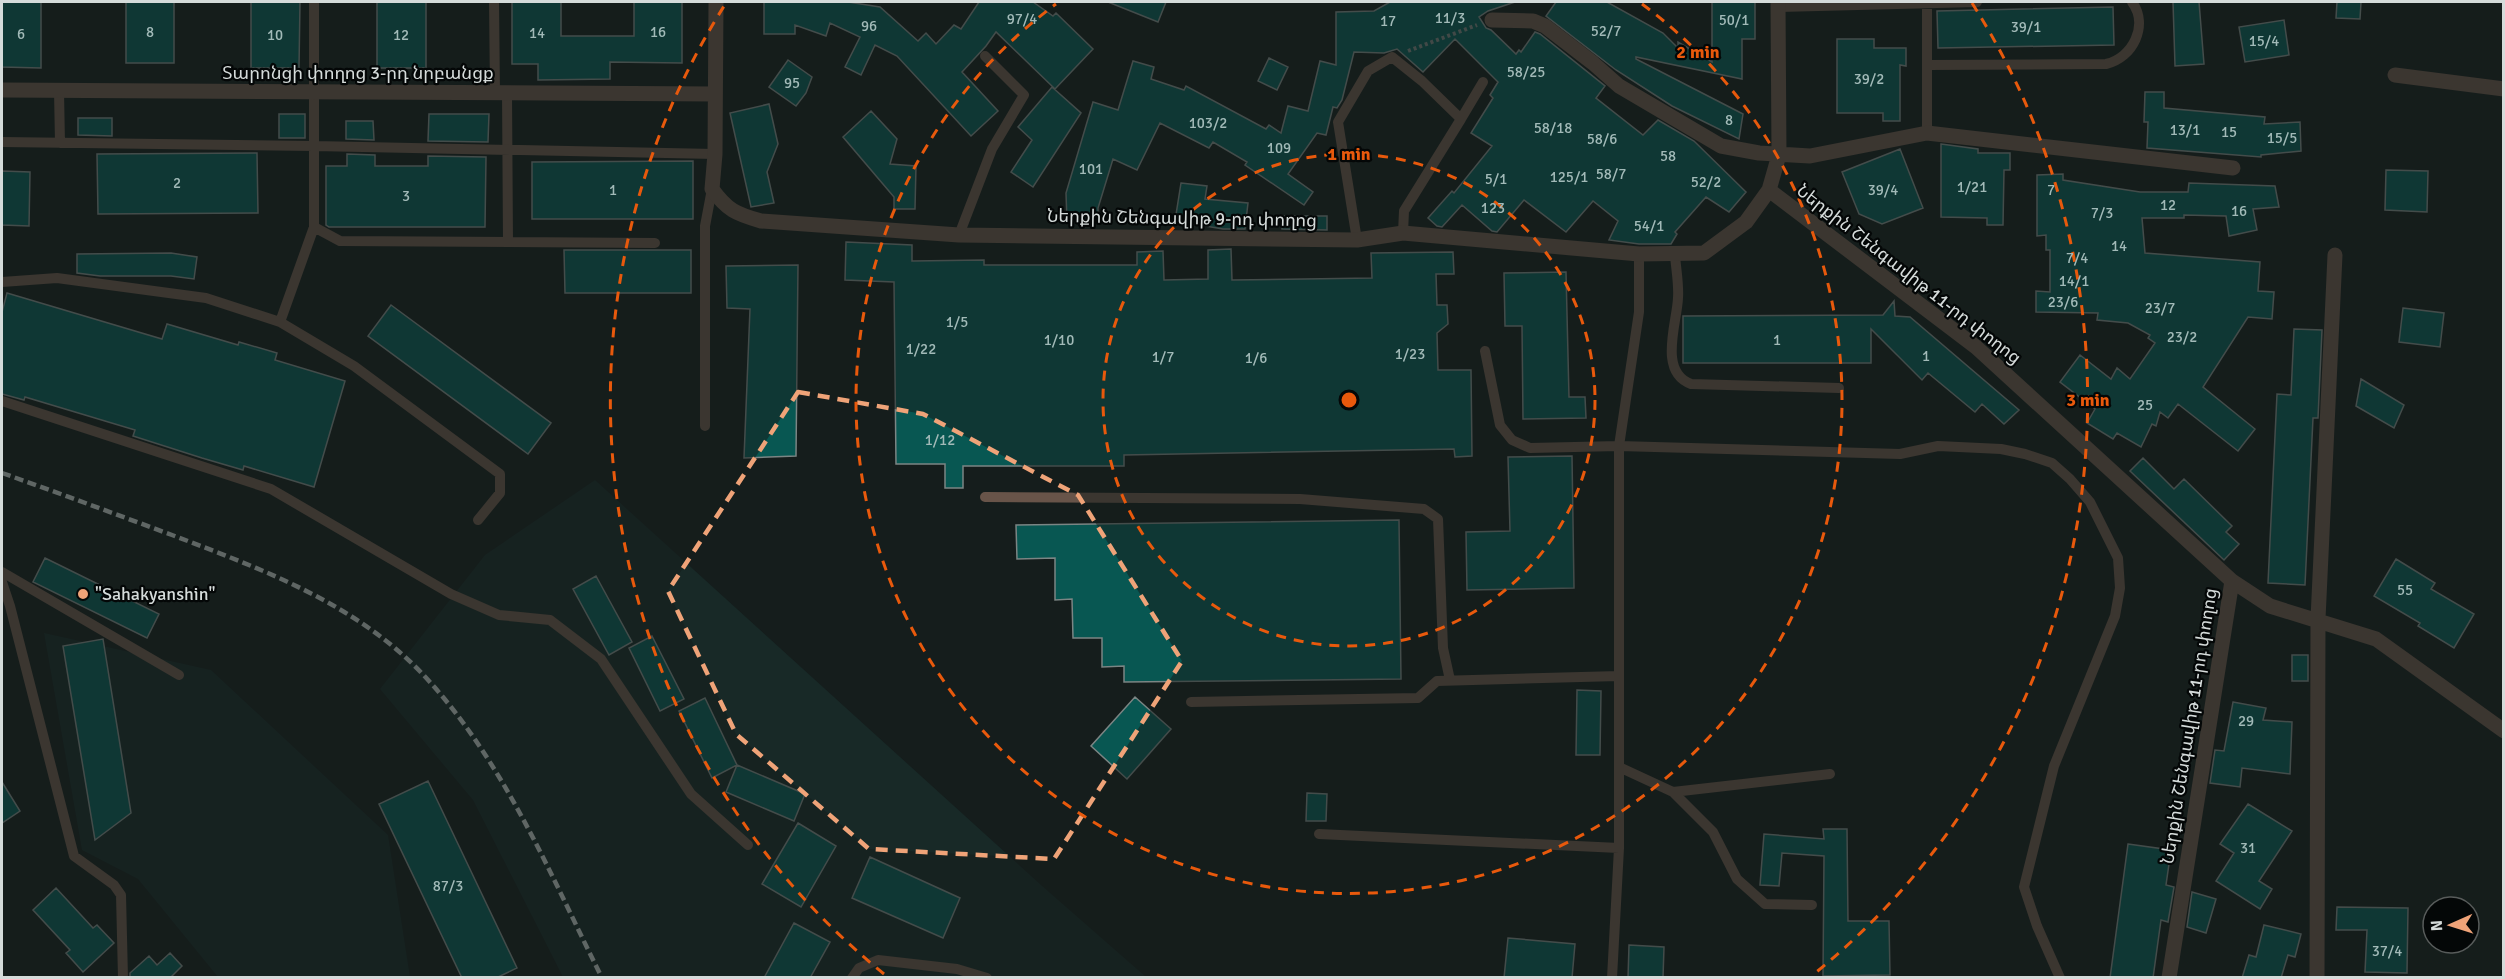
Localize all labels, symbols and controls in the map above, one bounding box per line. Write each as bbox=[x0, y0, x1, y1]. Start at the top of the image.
house number: 11/3 bbox=[1435, 9, 1465, 27]
house number: 97/4 bbox=[1007, 10, 1037, 28]
house number: 50/1 bbox=[1719, 11, 1749, 29]
house number: 17 bbox=[1380, 12, 1396, 30]
house number: 96 bbox=[861, 17, 877, 35]
house number: 39/1 bbox=[2011, 18, 2041, 36]
house number: 52/7 bbox=[1591, 22, 1621, 40]
house number: 8 bbox=[146, 23, 154, 41]
house number: 16 bbox=[650, 23, 666, 41]
house number: 14 bbox=[529, 24, 545, 42]
house number: 6 bbox=[17, 25, 25, 43]
house number: 10 bbox=[267, 26, 283, 44]
house number: 12 bbox=[393, 26, 409, 44]
house number: 15/4 bbox=[2249, 32, 2279, 50]
text: 2 min bbox=[1676, 41, 1720, 63]
street label: Տարոնցի փողոց 3-րդ նրբանցք bbox=[222, 62, 494, 84]
house number: 58/25 bbox=[1507, 63, 1545, 81]
house number: 39/2 bbox=[1854, 70, 1884, 88]
house number: 95 bbox=[784, 74, 800, 92]
house number: 8 bbox=[1725, 111, 1733, 129]
house number: 103/2 bbox=[1189, 114, 1227, 132]
house number: 58/18 bbox=[1534, 119, 1572, 137]
house number: 13/1 bbox=[2170, 121, 2200, 139]
house number: 15 bbox=[2221, 123, 2237, 141]
house number: 15/5 bbox=[2267, 129, 2297, 147]
house number: 58/6 bbox=[1587, 130, 1617, 148]
house number: 109 bbox=[1267, 139, 1291, 157]
text: 1 min bbox=[1327, 143, 1371, 165]
house number: 58 bbox=[1660, 147, 1676, 165]
house number: 101 bbox=[1079, 160, 1103, 178]
house number: 58/7 bbox=[1596, 165, 1626, 183]
house number: 125/1 bbox=[1550, 168, 1588, 186]
house number: 5/1 bbox=[1485, 170, 1507, 188]
house number: 52/2 bbox=[1691, 173, 1721, 191]
house number: 2 bbox=[173, 174, 181, 192]
house number: 1/21 bbox=[1957, 178, 1987, 196]
street label: Ներքին Շենգավիթ 11-րդ փողոց bbox=[1792, 180, 2026, 368]
house number: 1 bbox=[609, 181, 617, 199]
house number: 39/4 bbox=[1868, 181, 1898, 199]
house number: 7 bbox=[2047, 181, 2055, 199]
house number: 3 bbox=[402, 187, 410, 205]
house number: 12 bbox=[2160, 196, 2176, 214]
house number: 123 bbox=[1481, 199, 1505, 217]
house number: 16 bbox=[2231, 202, 2247, 220]
house number: 7/3 bbox=[2091, 204, 2113, 222]
street label: Ներքին Շենգավիթ 9-րդ փողոց bbox=[1047, 205, 1317, 231]
house number: 54/1 bbox=[1634, 217, 1664, 235]
house number: 14 bbox=[2111, 237, 2127, 255]
house number: 7/4 bbox=[2066, 249, 2088, 267]
house number: 14/1 bbox=[2059, 272, 2089, 290]
house number: 23/6 bbox=[2048, 293, 2078, 311]
house number: 23/7 bbox=[2145, 299, 2175, 317]
house number: 1/5 bbox=[946, 313, 968, 331]
house number: 23/2 bbox=[2167, 328, 2197, 346]
house number: 1/10 bbox=[1044, 331, 1074, 349]
house number: 1 bbox=[1773, 331, 1781, 349]
house number: 1/22 bbox=[906, 340, 936, 358]
house number: 1/23 bbox=[1395, 345, 1425, 363]
house number: 1 bbox=[1922, 347, 1930, 365]
house number: 1/7 bbox=[1152, 348, 1174, 366]
house number: 1/6 bbox=[1245, 349, 1267, 367]
text: 3 min bbox=[2066, 389, 2110, 411]
centre of rings bbox=[1339, 390, 1359, 410]
house number: 25 bbox=[2137, 396, 2153, 414]
house number: 1/12 bbox=[925, 431, 955, 449]
house number: 55 bbox=[2397, 581, 2413, 599]
place label: "Sahakyanshin" bbox=[95, 583, 216, 605]
marker: "Sahakyanshin" bbox=[76, 587, 90, 601]
street label: Ներքին Շենգավիթ 11-րդ փողոց bbox=[2156, 587, 2222, 865]
house number: 29 bbox=[2238, 712, 2254, 730]
house number: 31 bbox=[2240, 839, 2256, 857]
house number: 87/3 bbox=[433, 877, 463, 895]
north arrow bbox=[2421, 895, 2481, 955]
text: N bbox=[2427, 920, 2447, 932]
house number: 37/4 bbox=[2372, 942, 2402, 960]

